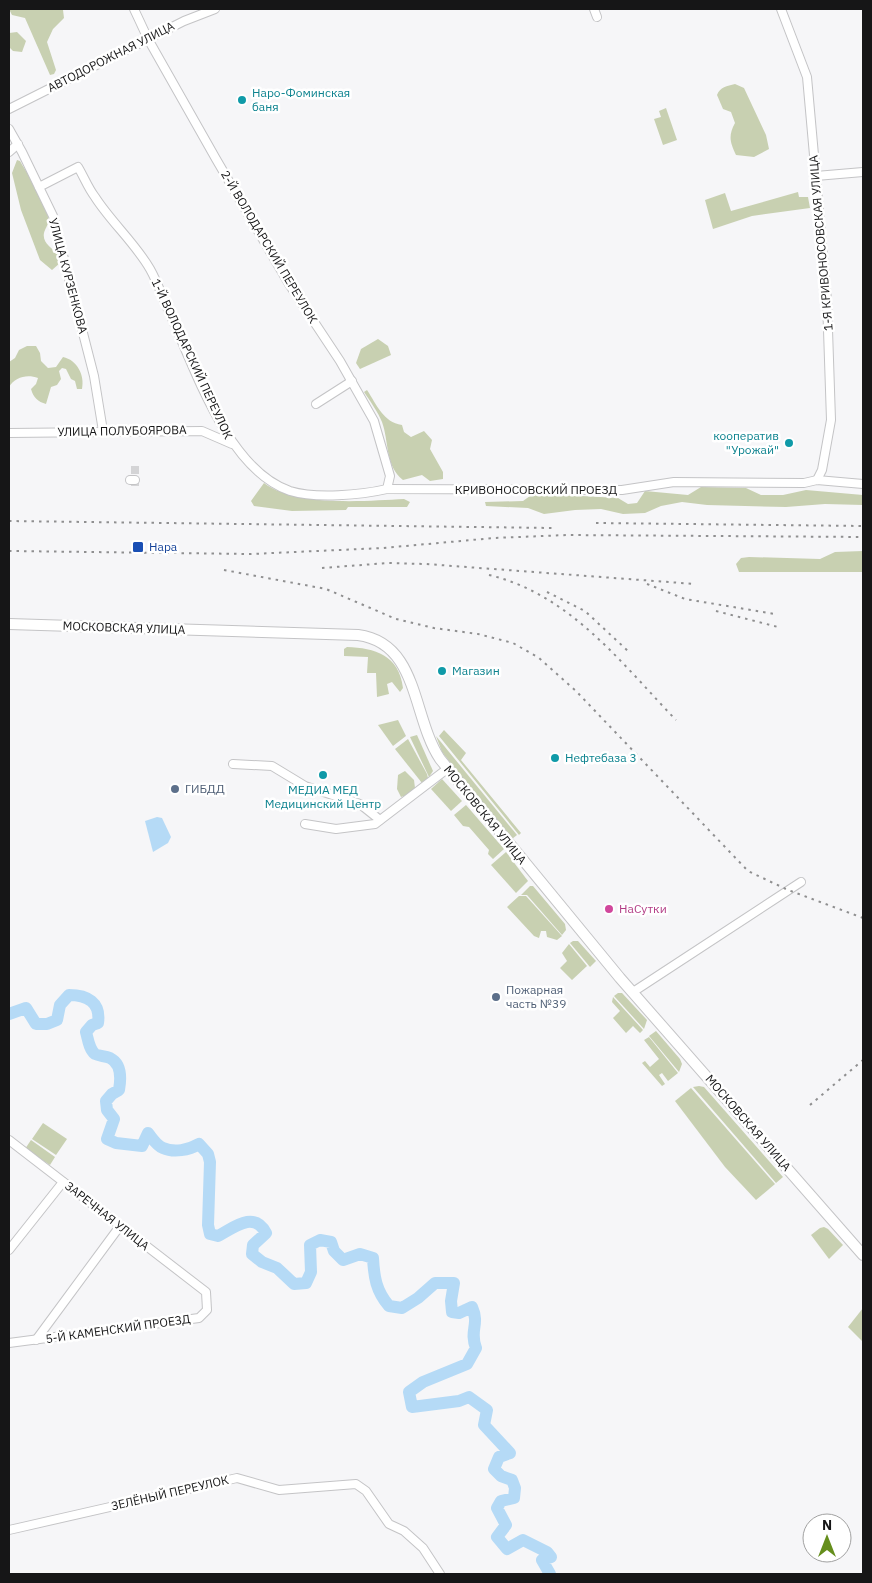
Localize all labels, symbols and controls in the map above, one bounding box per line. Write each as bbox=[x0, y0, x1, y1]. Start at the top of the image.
street label: АВТОДОРОЖНАЯ УЛИЦА bbox=[45, 18, 177, 95]
place label: Наро-Фоминская баня bbox=[252, 85, 350, 114]
marker: Наро-Фоминская баня bbox=[236, 94, 248, 106]
street label: 1-Я КРИВОНОСОВСКАЯ УЛИЦА bbox=[805, 154, 836, 331]
street label: 2-Й ВОЛОДАРСКИЙ ПЕРЕУЛОК bbox=[218, 168, 321, 326]
street label: УЛИЦА КУРЗЕНКОВА bbox=[46, 217, 91, 336]
street label: 1-Й ВОЛОДАРСКИЙ ПЕРЕУЛОК bbox=[149, 276, 236, 442]
street label: УЛИЦА ПОЛУБОЯРОВА bbox=[57, 422, 187, 439]
place label: кооператив "Урожай" bbox=[713, 428, 779, 457]
marker: кооператив "Урожай" bbox=[783, 437, 795, 449]
street label: КРИВОНОСОВСКИЙ ПРОЕЗД bbox=[455, 482, 618, 497]
place label: Нара bbox=[149, 539, 178, 554]
marker: Нара bbox=[131, 540, 145, 554]
street label: МОСКОВСКАЯ УЛИЦА bbox=[62, 618, 186, 637]
place label: Магазин bbox=[452, 663, 500, 678]
marker: Магазин bbox=[436, 665, 448, 677]
place label: Нефтебаза 3 bbox=[565, 750, 637, 765]
marker: Нефтебаза 3 bbox=[549, 752, 561, 764]
street label: МОСКОВСКАЯ УЛИЦА bbox=[441, 762, 530, 867]
marker: МЕДИА МЕД Медицинский Центр bbox=[317, 769, 329, 781]
place label: ГИБДД bbox=[185, 781, 225, 796]
place label: МЕДИА МЕД Медицинский Центр bbox=[265, 782, 381, 811]
marker: ГИБДД bbox=[169, 783, 181, 795]
place label: НаСутки bbox=[619, 901, 667, 916]
marker: НаСутки bbox=[603, 903, 615, 915]
place label: Пожарная часть №39 bbox=[506, 982, 566, 1011]
marker: Пожарная часть №39 bbox=[490, 991, 502, 1003]
street label: МОСКОВСКАЯ УЛИЦА bbox=[702, 1071, 795, 1174]
street label: ЗАРЕЧНАЯ УЛИЦА bbox=[62, 1178, 153, 1253]
street label: 5-Й КАМЕНСКИЙ ПРОЕЗД bbox=[45, 1311, 192, 1346]
street label: ЗЕЛЁНЫЙ ПЕРЕУЛОК bbox=[110, 1472, 230, 1513]
north arrow bbox=[802, 1513, 852, 1563]
text: N bbox=[822, 1516, 832, 1534]

